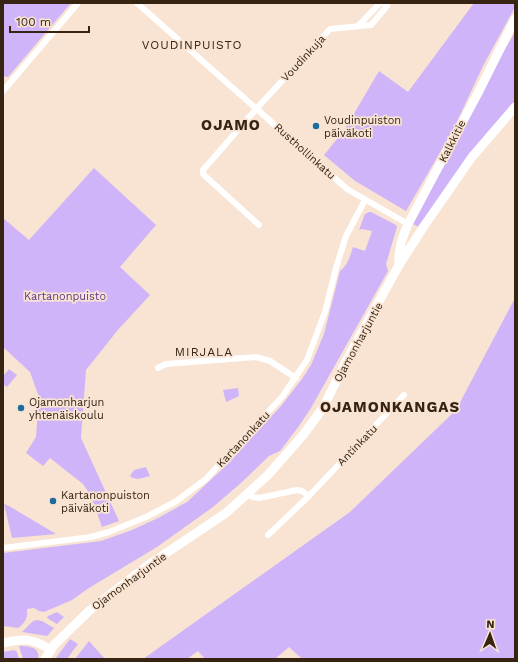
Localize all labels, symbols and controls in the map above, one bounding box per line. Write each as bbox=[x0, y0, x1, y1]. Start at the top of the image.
scale bar bbox=[10, 8, 89, 34]
text: 100 m bbox=[16, 15, 51, 29]
street label: Voudinkuja bbox=[279, 32, 328, 84]
district label: VOUDINPUISTO bbox=[142, 38, 242, 52]
place label: Voudinpuiston päiväkoti bbox=[324, 114, 401, 140]
district label: OJAMO bbox=[201, 116, 261, 134]
street label: Kalkkitie bbox=[436, 118, 469, 165]
street label: Rusthollinkatu bbox=[271, 121, 338, 182]
marker: Voudinpuiston päiväkoti bbox=[311, 121, 321, 131]
park label: Kartanonpuisto bbox=[24, 290, 106, 303]
street label: Ojamonharjuntie bbox=[331, 300, 386, 384]
district label: MIRJALA bbox=[175, 345, 233, 359]
place label: Ojamonharjun yhtenäiskoulu bbox=[29, 396, 104, 422]
district label: OJAMONKANGAS bbox=[320, 398, 460, 416]
marker: Ojamonharjun yhtenäiskoulu bbox=[16, 403, 26, 413]
street label: Kartanonkatu bbox=[214, 409, 273, 470]
street label: Antinkatu bbox=[335, 422, 380, 469]
place label: Kartanonpuiston päiväkoti bbox=[61, 489, 150, 515]
marker: Kartanonpuiston päiväkoti bbox=[48, 496, 58, 506]
street label: Ojamonharjuntie bbox=[89, 550, 169, 613]
north arrow bbox=[470, 614, 510, 654]
text: N bbox=[486, 618, 495, 631]

